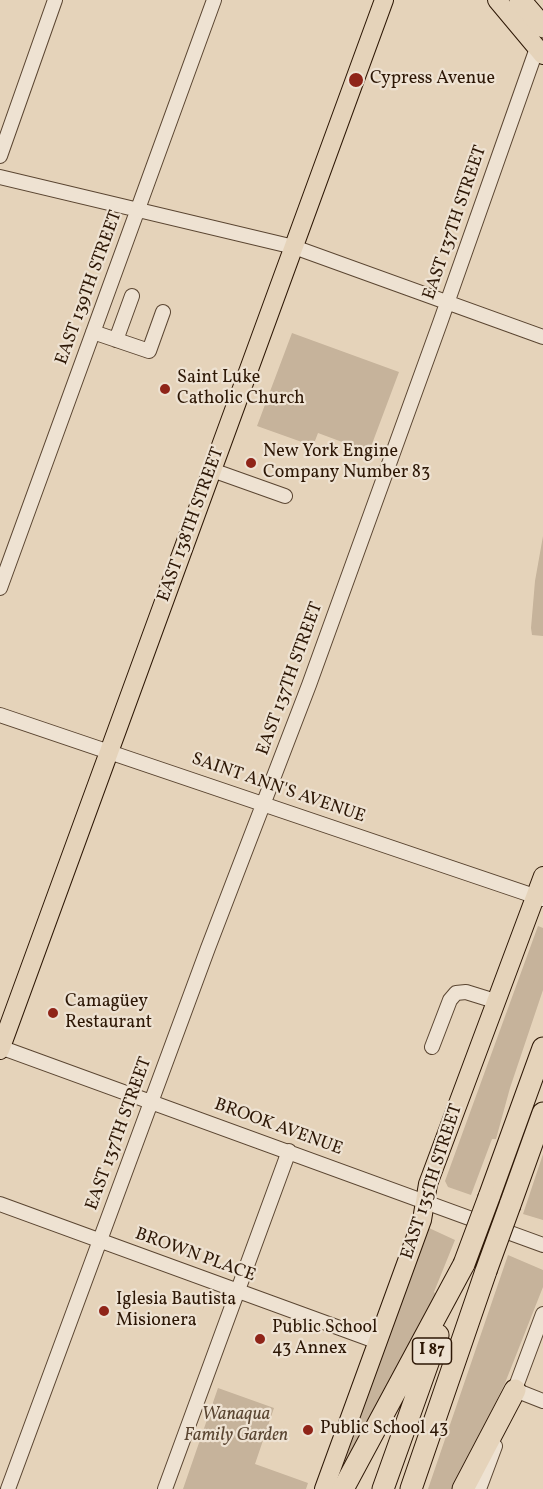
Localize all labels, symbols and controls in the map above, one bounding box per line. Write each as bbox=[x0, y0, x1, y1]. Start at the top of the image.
place label: Cypress Avenue bbox=[370, 69, 495, 91]
marker: Cypress Avenue bbox=[347, 71, 365, 89]
street label: EAST 137TH STREET bbox=[419, 143, 493, 303]
street label: EAST 139TH STREET bbox=[52, 208, 128, 368]
place label: Saint Luke Catholic Church bbox=[177, 368, 305, 410]
marker: Saint Luke Catholic Church bbox=[158, 382, 172, 396]
place label: New York Engine Company Number 83 bbox=[263, 442, 430, 484]
street label: EAST 138TH STREET bbox=[154, 445, 230, 605]
marker: New York Engine Company Number 83 bbox=[244, 456, 258, 470]
street label: EAST 137TH STREET bbox=[253, 599, 329, 759]
street label: SAINT ANN'S AVENUE bbox=[188, 749, 368, 829]
place label: Camagüey Restaurant bbox=[65, 992, 152, 1034]
marker: Camagüey Restaurant bbox=[46, 1006, 60, 1020]
street label: EAST 137TH STREET bbox=[82, 1054, 158, 1214]
street label: BROOK AVENUE bbox=[211, 1095, 345, 1161]
street label: EAST 135TH STREET bbox=[398, 1102, 468, 1262]
street label: BROWN PLACE bbox=[132, 1224, 258, 1288]
place label: Iglesia Bautista Misionera bbox=[116, 1290, 236, 1332]
marker: Iglesia Bautista Misionera bbox=[97, 1304, 111, 1318]
place label: Public School 43 Annex bbox=[272, 1318, 377, 1360]
marker: Public School 43 Annex bbox=[253, 1332, 267, 1346]
road number: I 87 bbox=[412, 1338, 452, 1364]
park label: Wanaqua Family Garden bbox=[184, 1405, 288, 1448]
place label: Public School 43 bbox=[320, 1419, 448, 1441]
marker: Public School 43 bbox=[301, 1423, 315, 1437]

